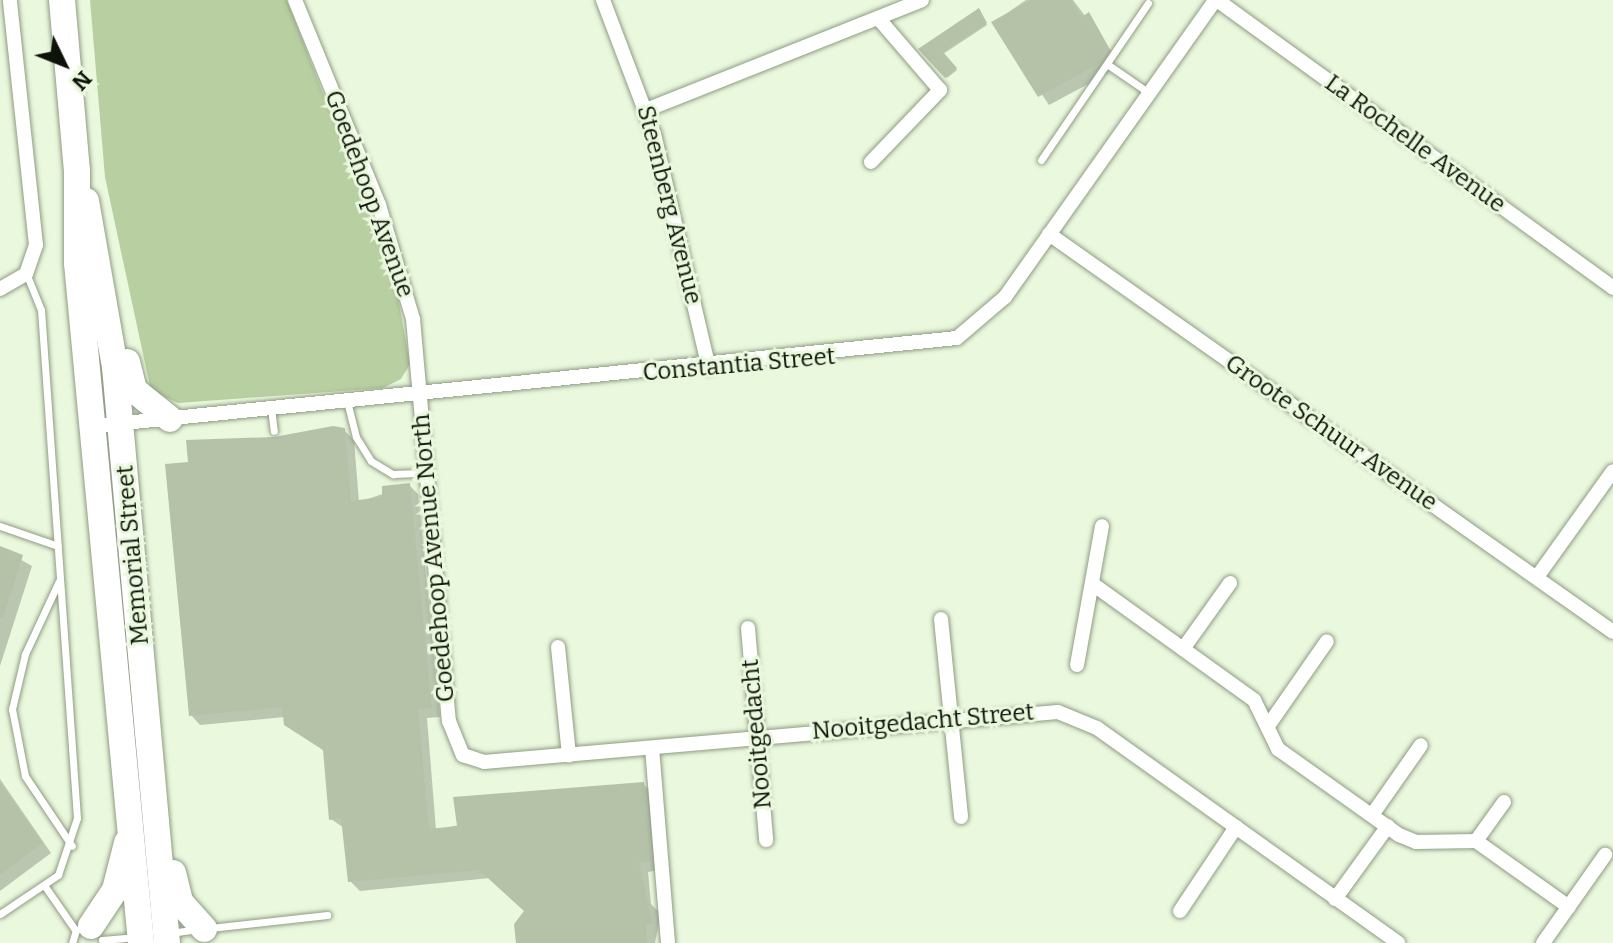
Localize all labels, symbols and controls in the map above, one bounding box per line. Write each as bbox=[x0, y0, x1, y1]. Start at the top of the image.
north arrow bbox=[24, 24, 104, 104]
text: N bbox=[66, 65, 98, 96]
street label: La Rochelle Avenue bbox=[1319, 69, 1511, 219]
street label: Goedehoop Avenue bbox=[318, 87, 420, 301]
street label: Steenberg Avenue bbox=[630, 103, 708, 307]
street label: Constantia Street bbox=[641, 342, 837, 388]
street label: Groote Schuur Avenue bbox=[1219, 349, 1443, 517]
street label: Goedehoop Avenue North bbox=[407, 413, 461, 703]
street label: Memorial Street bbox=[111, 464, 155, 646]
street label: Nooitgedacht bbox=[736, 658, 778, 810]
street label: Nooitgedacht Street bbox=[811, 698, 1035, 746]

